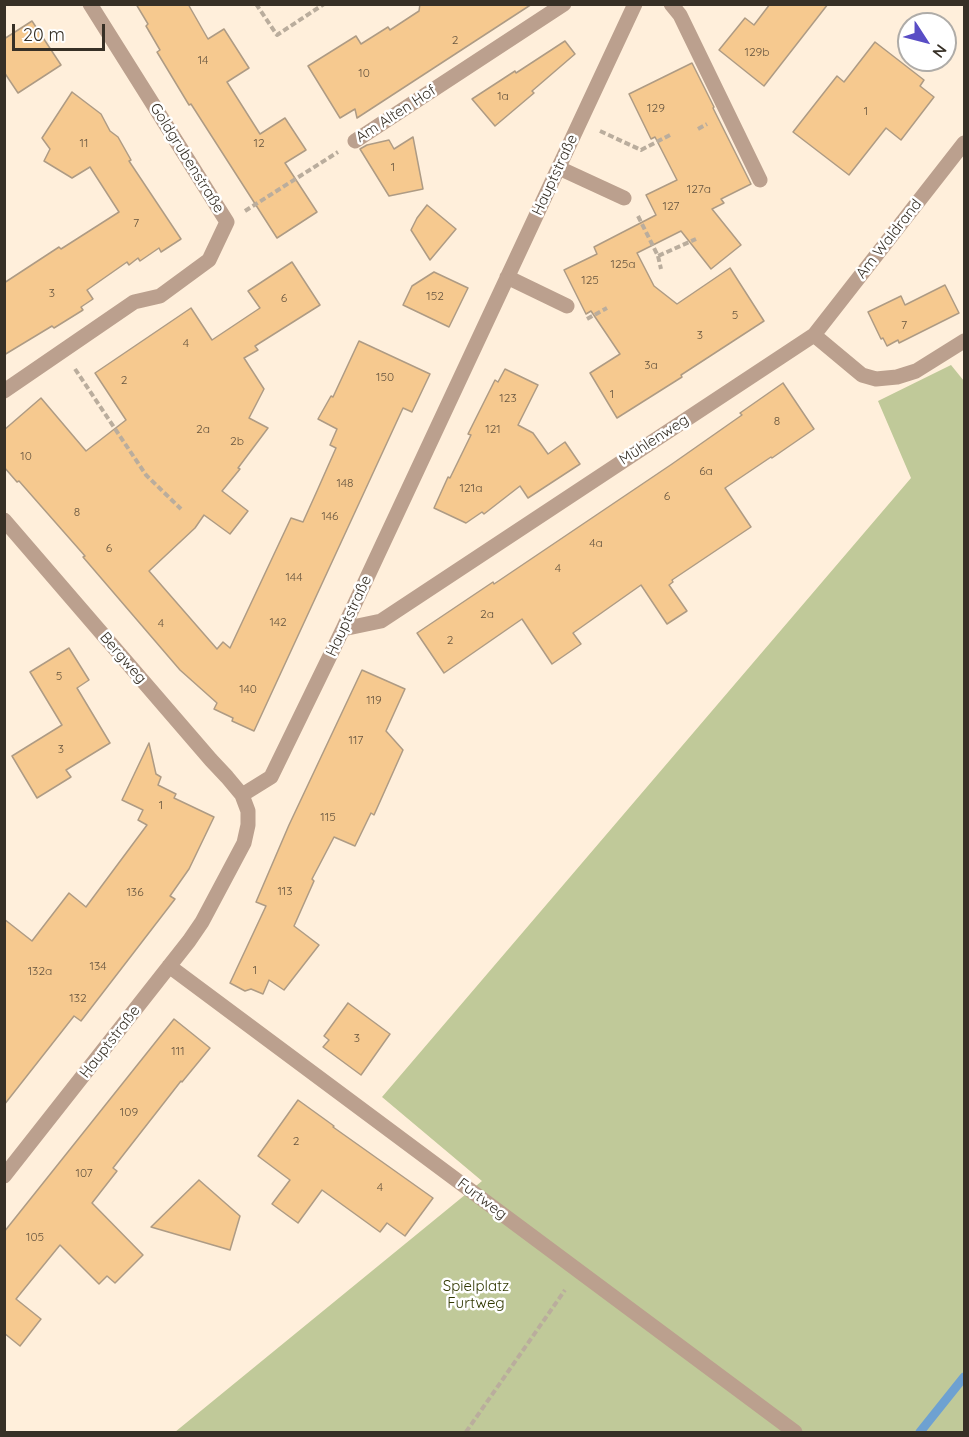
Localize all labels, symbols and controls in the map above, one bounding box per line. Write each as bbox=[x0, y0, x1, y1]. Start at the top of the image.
scale bar bbox=[15, 12, 108, 50]
north arrow bbox=[897, 12, 957, 72]
text: 20 m bbox=[23, 23, 65, 46]
house number: 2 bbox=[452, 33, 458, 47]
text: N bbox=[928, 41, 951, 62]
house number: 129b bbox=[744, 45, 770, 59]
house number: 14 bbox=[198, 53, 208, 67]
house number: 10 bbox=[358, 66, 370, 80]
street label: Am Alten Hof bbox=[352, 81, 440, 147]
house number: 1a bbox=[497, 89, 509, 103]
street label: Goldgrubenstraße bbox=[146, 100, 228, 216]
house number: 129 bbox=[647, 101, 665, 115]
house number: 1 bbox=[864, 104, 868, 118]
street label: Hauptstraße bbox=[528, 132, 582, 218]
house number: 11 bbox=[80, 136, 88, 150]
house number: 12 bbox=[253, 136, 265, 150]
house number: 1 bbox=[391, 160, 395, 174]
house number: 127a bbox=[687, 182, 711, 196]
street label: Am Waldrand bbox=[852, 196, 926, 282]
house number: 127 bbox=[662, 199, 680, 213]
house number: 7 bbox=[133, 216, 139, 230]
house number: 125a bbox=[611, 257, 635, 271]
house number: 125 bbox=[581, 273, 599, 287]
house number: 3 bbox=[49, 286, 55, 300]
house number: 152 bbox=[426, 289, 444, 303]
house number: 6 bbox=[281, 291, 287, 305]
house number: 5 bbox=[732, 308, 738, 322]
house number: 7 bbox=[901, 318, 907, 332]
house number: 3 bbox=[697, 328, 703, 342]
house number: 4 bbox=[183, 336, 189, 350]
house number: 3a bbox=[644, 358, 658, 372]
house number: 150 bbox=[376, 370, 394, 384]
house number: 2 bbox=[121, 373, 127, 387]
house number: 1 bbox=[610, 387, 614, 401]
house number: 123 bbox=[499, 391, 517, 405]
street label: Mühlenweg bbox=[616, 411, 692, 469]
house number: 8 bbox=[774, 414, 780, 428]
house number: 2a bbox=[196, 422, 210, 436]
house number: 121 bbox=[485, 422, 501, 436]
house number: 2b bbox=[230, 434, 244, 448]
house number: 10 bbox=[20, 449, 32, 463]
house number: 6a bbox=[699, 464, 713, 478]
house number: 148 bbox=[336, 476, 354, 490]
house number: 121a bbox=[460, 481, 482, 495]
house number: 6 bbox=[664, 489, 670, 503]
house number: 8 bbox=[74, 505, 80, 519]
house number: 146 bbox=[321, 509, 339, 523]
house number: 4a bbox=[589, 536, 603, 550]
house number: 6 bbox=[106, 541, 112, 555]
house number: 4 bbox=[555, 561, 561, 575]
house number: 144 bbox=[286, 570, 302, 584]
street label: Hauptstraße bbox=[322, 573, 376, 659]
house number: 2a bbox=[480, 607, 494, 621]
house number: 142 bbox=[269, 615, 287, 629]
house number: 4 bbox=[158, 616, 164, 630]
street label: Bergweg bbox=[96, 629, 150, 687]
house number: 2 bbox=[447, 633, 453, 647]
house number: 5 bbox=[56, 669, 62, 683]
house number: 140 bbox=[239, 682, 257, 696]
house number: 119 bbox=[366, 693, 382, 707]
house number: 117 bbox=[348, 733, 364, 747]
house number: 3 bbox=[58, 742, 64, 756]
house number: 1 bbox=[159, 798, 163, 812]
house number: 115 bbox=[320, 810, 336, 824]
house number: 113 bbox=[277, 884, 293, 898]
house number: 136 bbox=[126, 885, 144, 899]
house number: 134 bbox=[89, 959, 107, 973]
house number: 1 bbox=[253, 963, 257, 977]
house number: 132a bbox=[28, 964, 52, 978]
house number: 132 bbox=[69, 991, 87, 1005]
street label: Hauptstraße bbox=[76, 1002, 144, 1082]
house number: 3 bbox=[354, 1031, 360, 1045]
house number: 111 bbox=[171, 1044, 185, 1058]
house number: 109 bbox=[120, 1105, 138, 1119]
house number: 2 bbox=[293, 1134, 299, 1148]
house number: 107 bbox=[75, 1166, 93, 1180]
street label: Furtweg bbox=[454, 1175, 510, 1223]
house number: 4 bbox=[377, 1180, 383, 1194]
house number: 105 bbox=[26, 1230, 44, 1244]
park label: Spielplatz Furtweg bbox=[443, 1277, 509, 1312]

